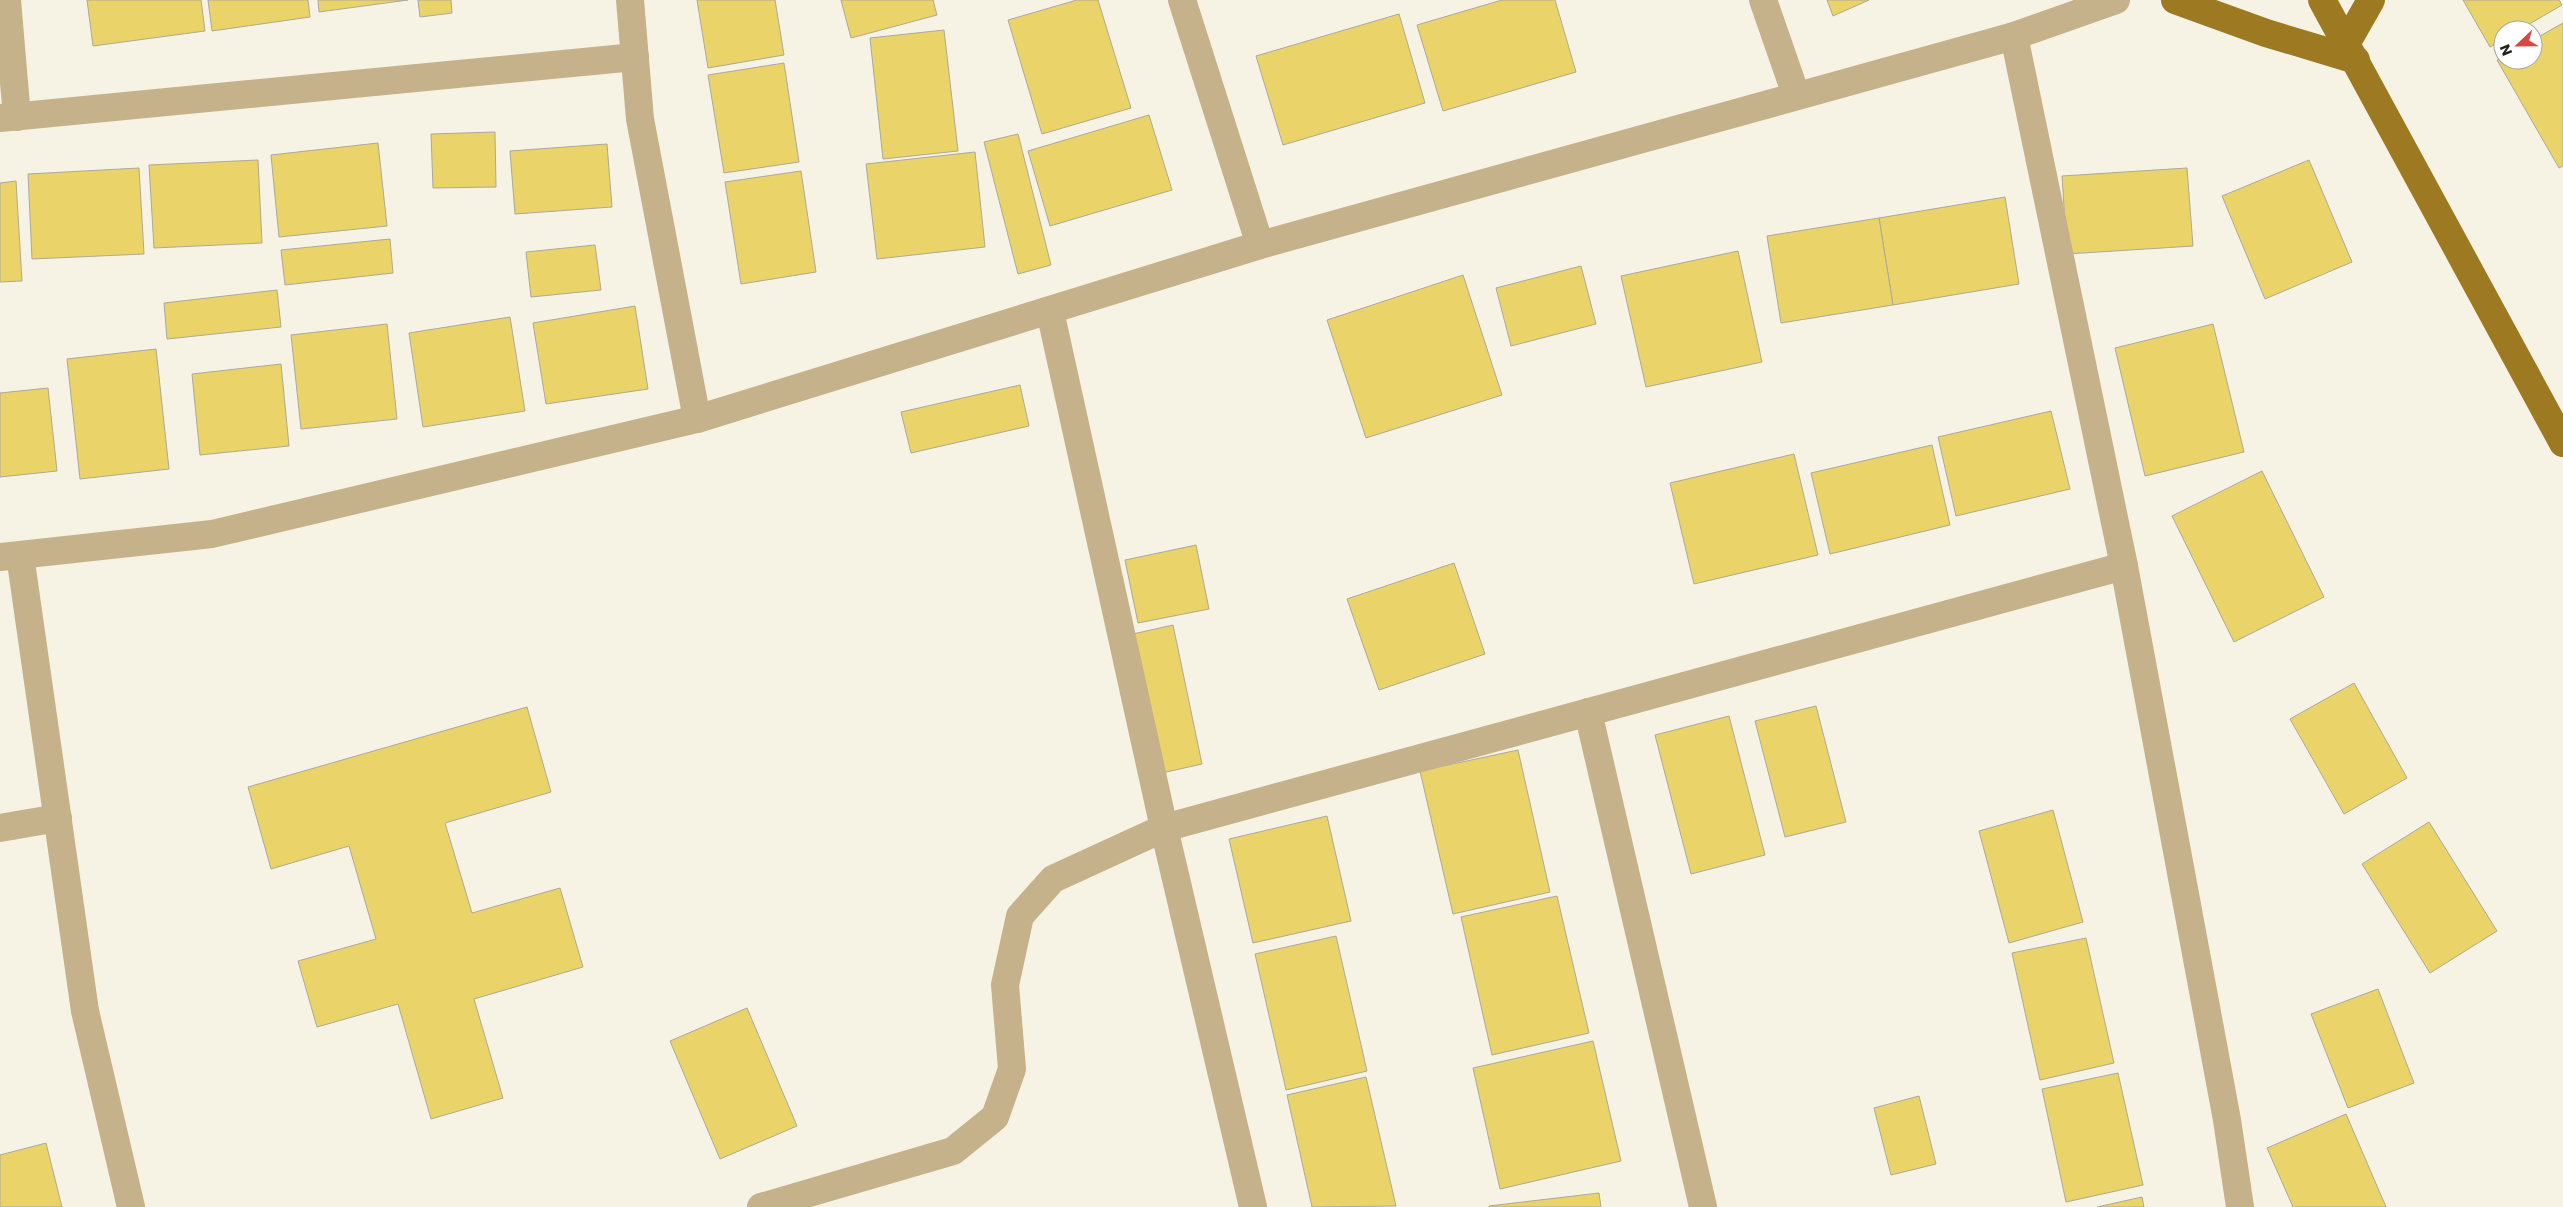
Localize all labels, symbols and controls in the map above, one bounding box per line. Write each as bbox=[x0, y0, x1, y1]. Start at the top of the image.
north arrow bbox=[2493, 20, 2543, 70]
text: N bbox=[2495, 41, 2517, 58]

